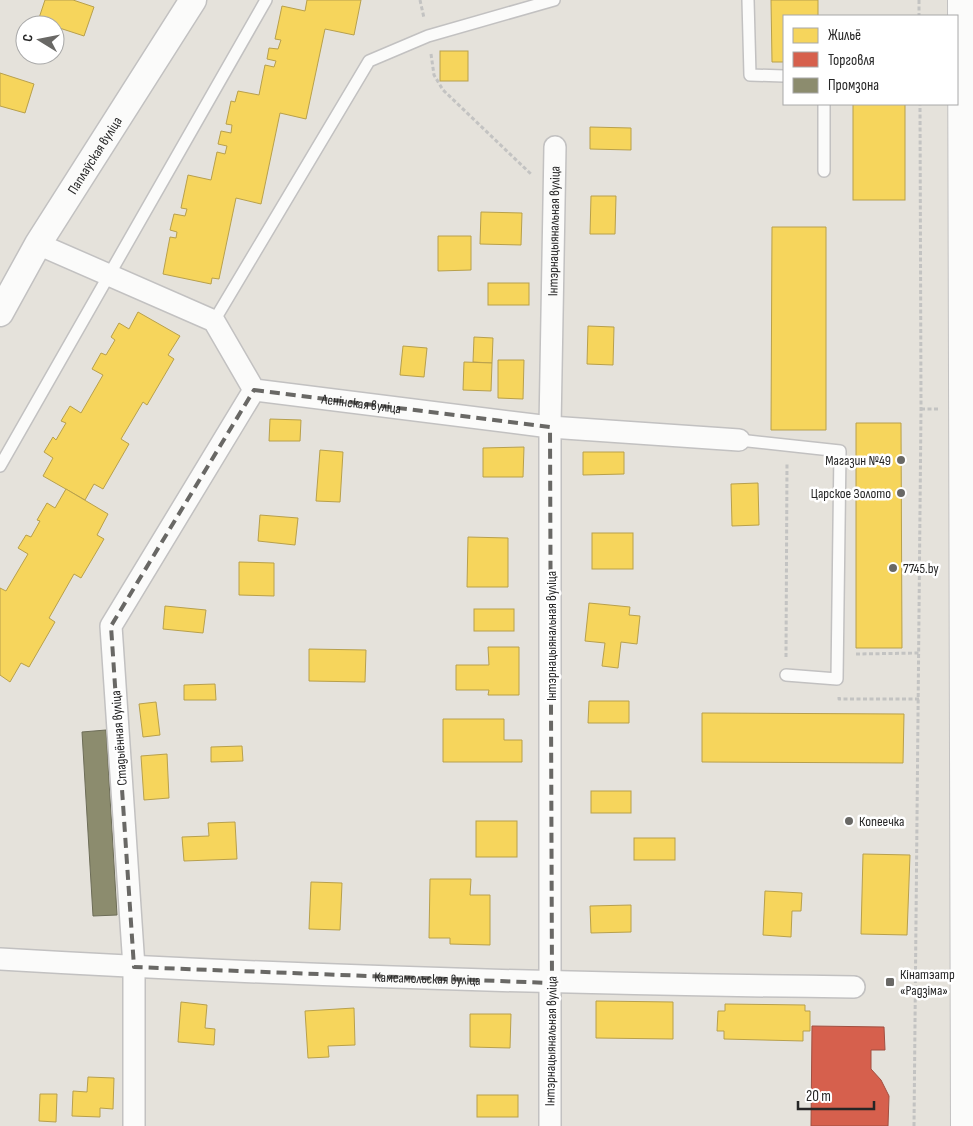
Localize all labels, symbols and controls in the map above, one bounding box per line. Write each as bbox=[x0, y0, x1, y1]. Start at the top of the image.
north arrow bbox=[15, 15, 65, 65]
legend bbox=[783, 15, 958, 105]
text: Жильё bbox=[828, 26, 861, 45]
text: С bbox=[19, 33, 37, 43]
text: Торговля bbox=[828, 51, 875, 70]
text: Промзона bbox=[828, 76, 879, 95]
street label: Паплаўская вуліца bbox=[64, 113, 125, 197]
street label: Інтэрнацыянальная вуліца bbox=[544, 166, 563, 296]
street label: Ленінская вуліца bbox=[320, 390, 402, 417]
place label: Магазин №49 bbox=[825, 452, 891, 469]
marker: Магазин №49 bbox=[895, 454, 907, 466]
place label: Царское Золото bbox=[811, 485, 891, 502]
marker: Царское Золото bbox=[895, 487, 907, 499]
place label: 7745.by bbox=[903, 560, 939, 577]
marker: 7745.by bbox=[887, 562, 899, 574]
street label: Інтэрнацыянальная вуліца bbox=[543, 571, 560, 701]
street label: Стадыённая вуліца bbox=[107, 690, 131, 786]
place label: Копеечка bbox=[859, 813, 904, 830]
marker: Копеечка bbox=[843, 815, 855, 827]
place label: Кінатэатр «Радзіма» bbox=[900, 966, 955, 999]
street label: Камсамольская вуліца bbox=[374, 968, 481, 988]
street label: Інтэрнацыянальная вуліца bbox=[541, 976, 561, 1106]
marker: Кінатэатр «Радзіма» bbox=[884, 976, 896, 988]
scale bar bbox=[798, 1078, 874, 1110]
text: 20 m bbox=[806, 1087, 831, 1106]

